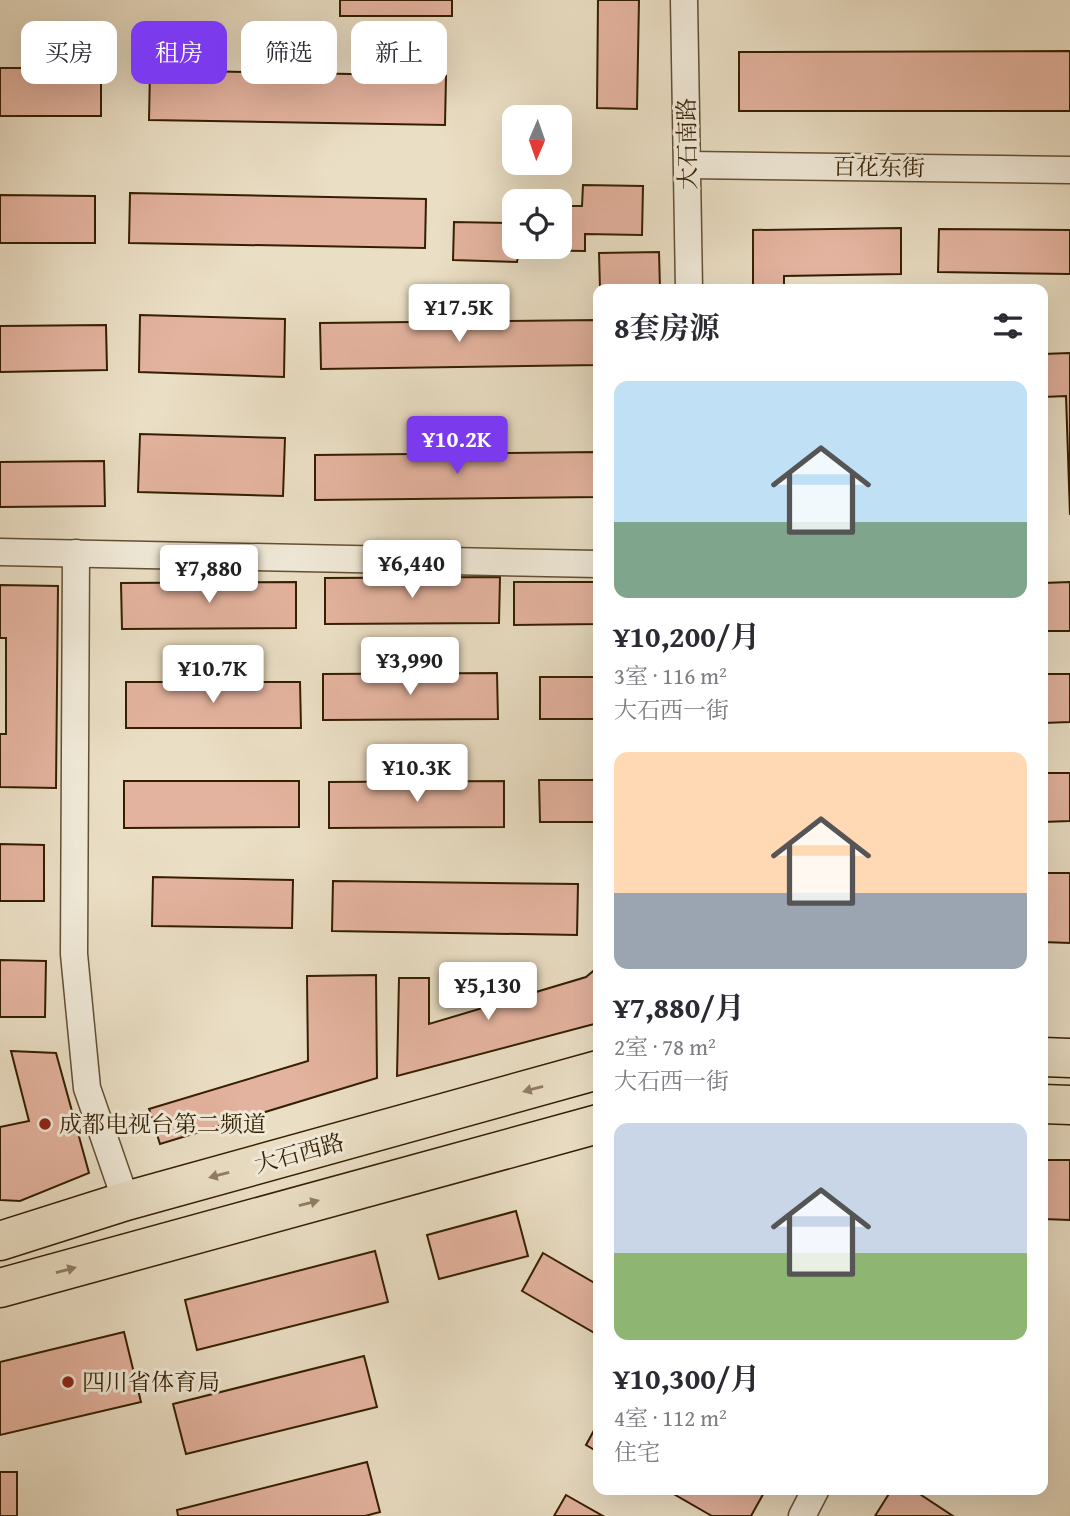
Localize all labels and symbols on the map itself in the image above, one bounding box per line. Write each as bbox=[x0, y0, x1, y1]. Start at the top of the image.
street label: 大石南路 bbox=[669, 98, 704, 190]
north arrow bbox=[502, 105, 572, 175]
street label: 百花东街 bbox=[833, 149, 925, 184]
pin: ¥17.5K bbox=[402, 284, 516, 344]
pin: ¥10.2K bbox=[400, 416, 514, 476]
pin: ¥6,440 bbox=[355, 540, 469, 600]
pin: ¥7,880 bbox=[152, 546, 266, 605]
pin: ¥3,990 bbox=[353, 638, 467, 697]
pin: ¥10.7K bbox=[156, 646, 270, 705]
pin: ¥10.3K bbox=[360, 744, 474, 804]
pin: ¥5,130 bbox=[431, 962, 545, 1022]
one-way arrow bbox=[522, 1084, 543, 1094]
place label: 成都电视台第二频道 bbox=[59, 1107, 266, 1140]
marker: 成都电视台第二频道 bbox=[37, 1116, 53, 1132]
street label: 大石西路 bbox=[250, 1125, 348, 1180]
one-way arrow bbox=[208, 1171, 229, 1181]
one-way arrow bbox=[298, 1197, 320, 1208]
one-way arrow bbox=[56, 1264, 77, 1274]
place label: 四川省体育局 bbox=[82, 1365, 220, 1398]
marker: 四川省体育局 bbox=[60, 1374, 76, 1390]

